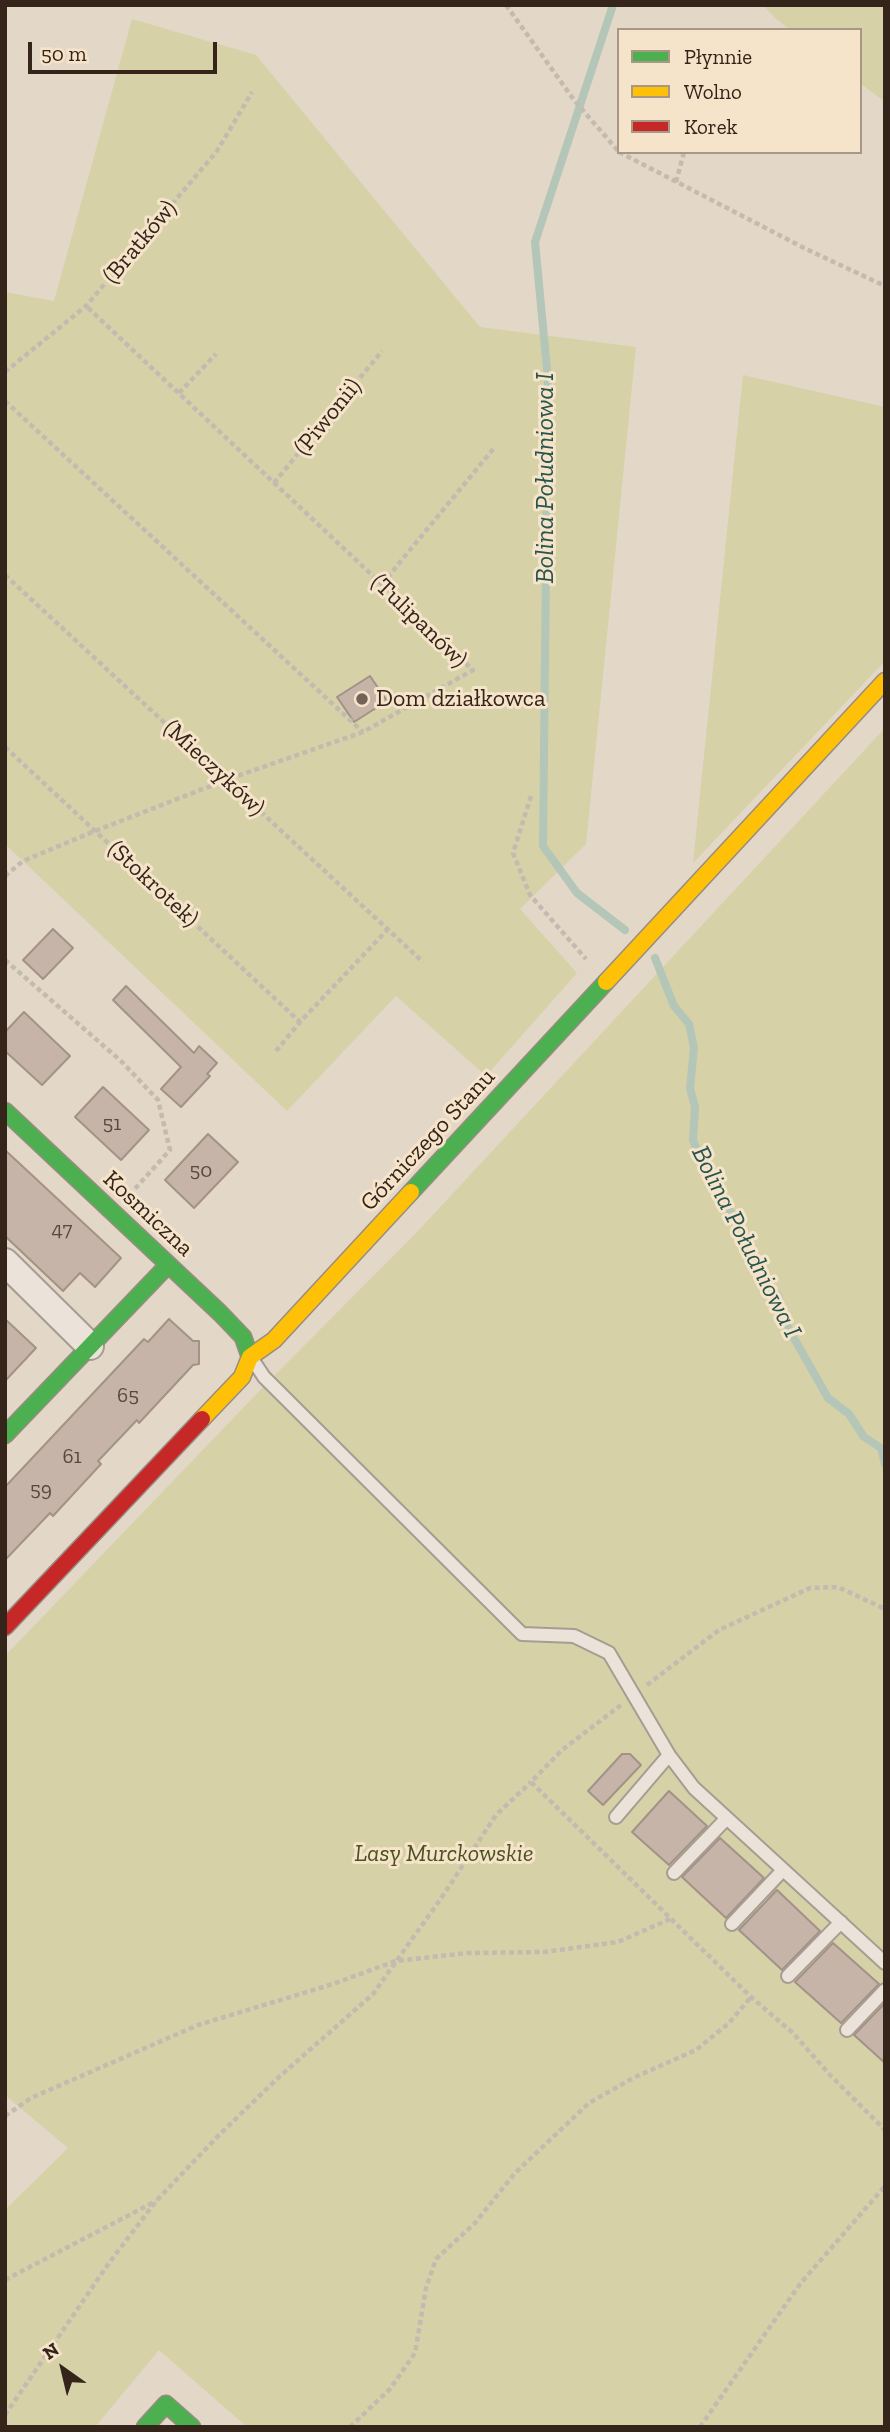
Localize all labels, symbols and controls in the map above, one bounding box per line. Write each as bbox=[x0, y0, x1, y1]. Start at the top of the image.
scale bar bbox=[32, 28, 220, 72]
legend bbox=[617, 28, 862, 154]
text: 50 m bbox=[41, 41, 87, 66]
text: Płynnie bbox=[684, 44, 752, 69]
text: Wolno bbox=[684, 79, 742, 104]
text: Korek bbox=[684, 114, 737, 139]
street label: (Bratków) bbox=[97, 195, 183, 289]
water label: Bolina Południowa I bbox=[530, 372, 562, 584]
street label: (Piwonii) bbox=[288, 373, 368, 461]
street label: (Tulipanów) bbox=[365, 568, 473, 674]
place label: Dom działkowca bbox=[376, 685, 546, 713]
marker: Dom działkowca bbox=[354, 691, 370, 707]
street label: (Mieczyków) bbox=[157, 714, 271, 822]
street label: (Stokrotek) bbox=[102, 835, 204, 933]
street label: Górniczego Stanu bbox=[355, 1063, 501, 1217]
house number: 51 bbox=[103, 1111, 121, 1137]
water label: Bolina Południowa I bbox=[684, 1141, 808, 1343]
house number: 50 bbox=[190, 1158, 212, 1184]
street label: Kosmiczna bbox=[97, 1165, 199, 1263]
house number: 47 bbox=[52, 1217, 72, 1243]
house number: 65 bbox=[117, 1383, 139, 1409]
house number: 61 bbox=[62, 1444, 82, 1470]
house number: 59 bbox=[30, 1477, 52, 1503]
park label: Lasy Murckowskie bbox=[355, 1840, 533, 1868]
north arrow bbox=[28, 2334, 98, 2404]
text: N bbox=[39, 2338, 63, 2365]

